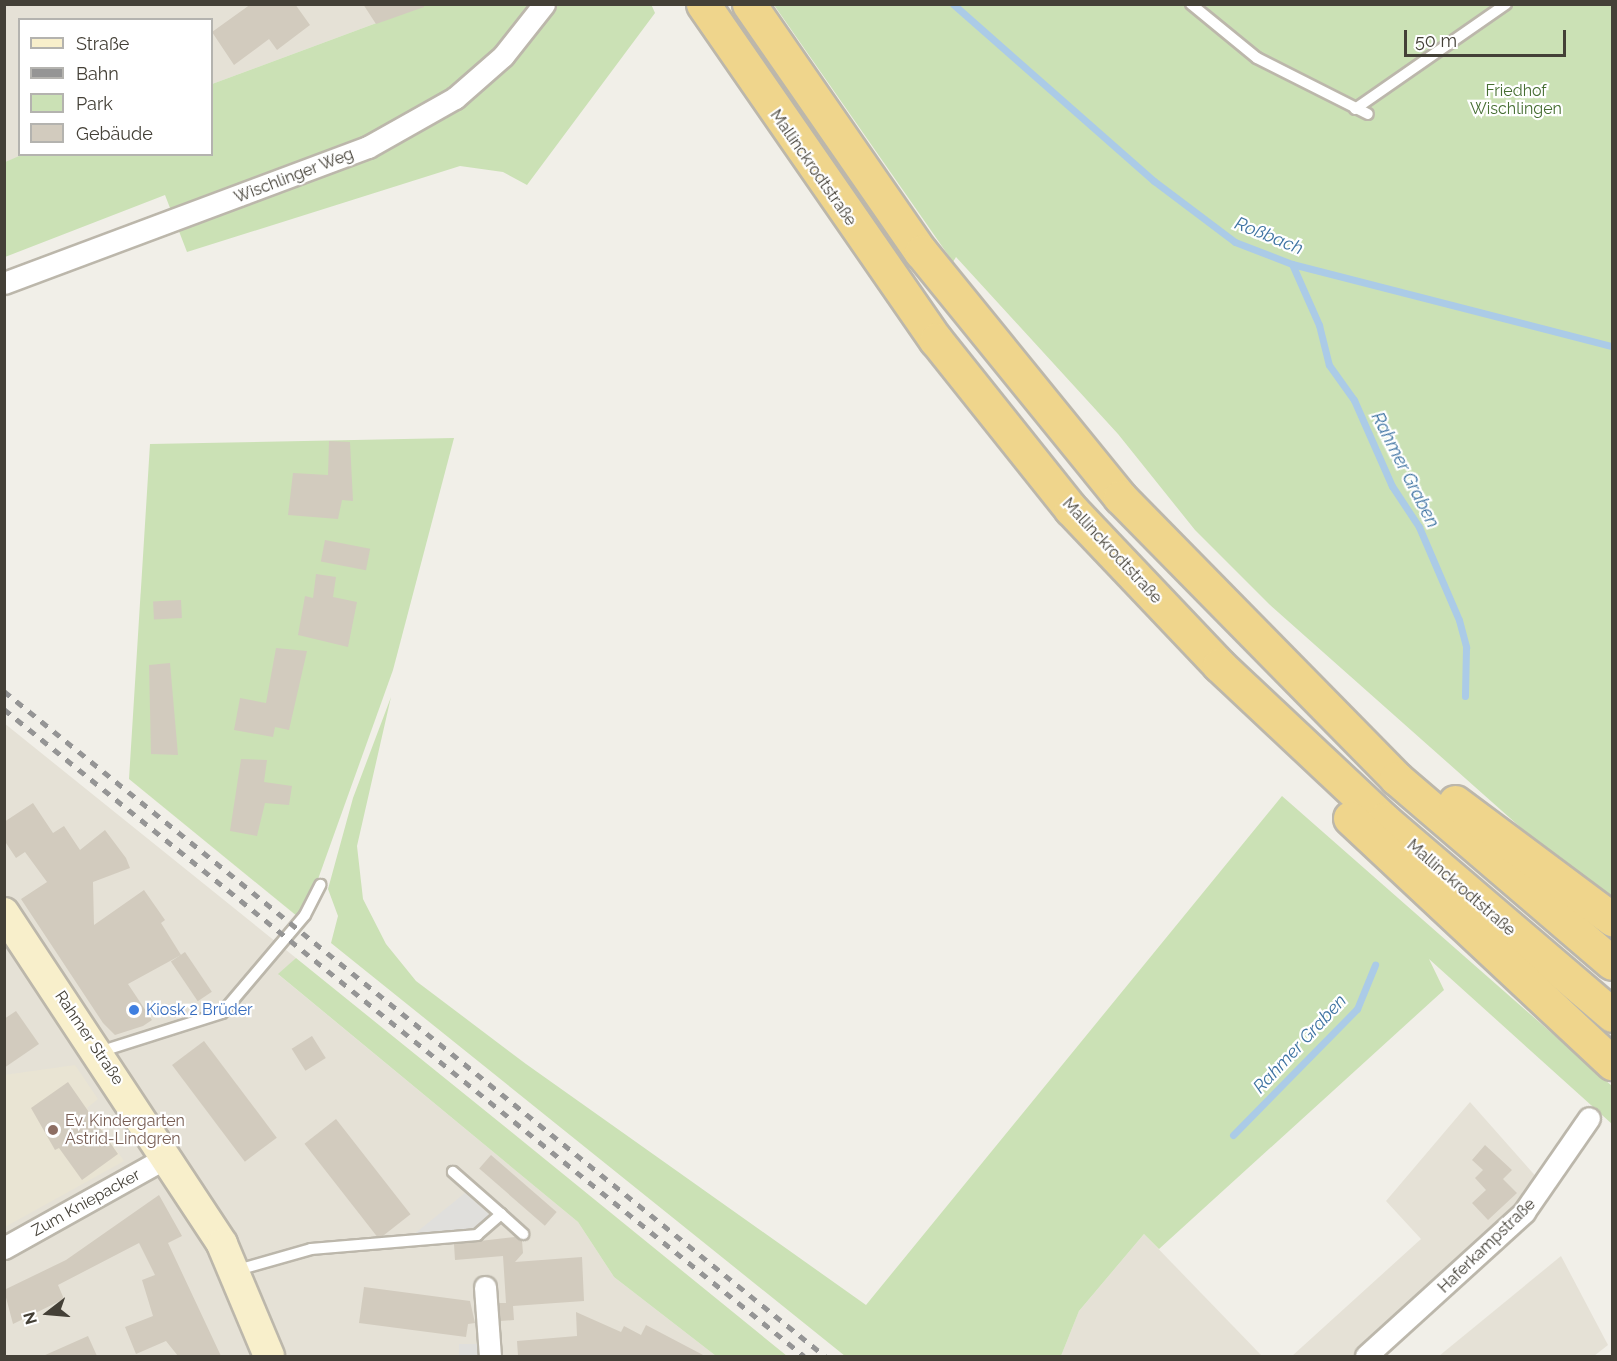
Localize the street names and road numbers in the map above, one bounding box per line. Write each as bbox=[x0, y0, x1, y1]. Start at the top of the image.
street label: Mallinckrodtstraße bbox=[766, 106, 860, 230]
street label: Wischlinger Weg bbox=[231, 144, 357, 208]
street label: Mallinckrodtstraße bbox=[1058, 494, 1166, 608]
street label: Mallinckrodtstraße bbox=[1403, 836, 1519, 940]
street label: Rahmer Straße bbox=[50, 987, 128, 1089]
street label: Zum Kniepacker bbox=[28, 1165, 144, 1241]
street label: Haferkampstraße bbox=[1434, 1195, 1540, 1297]

